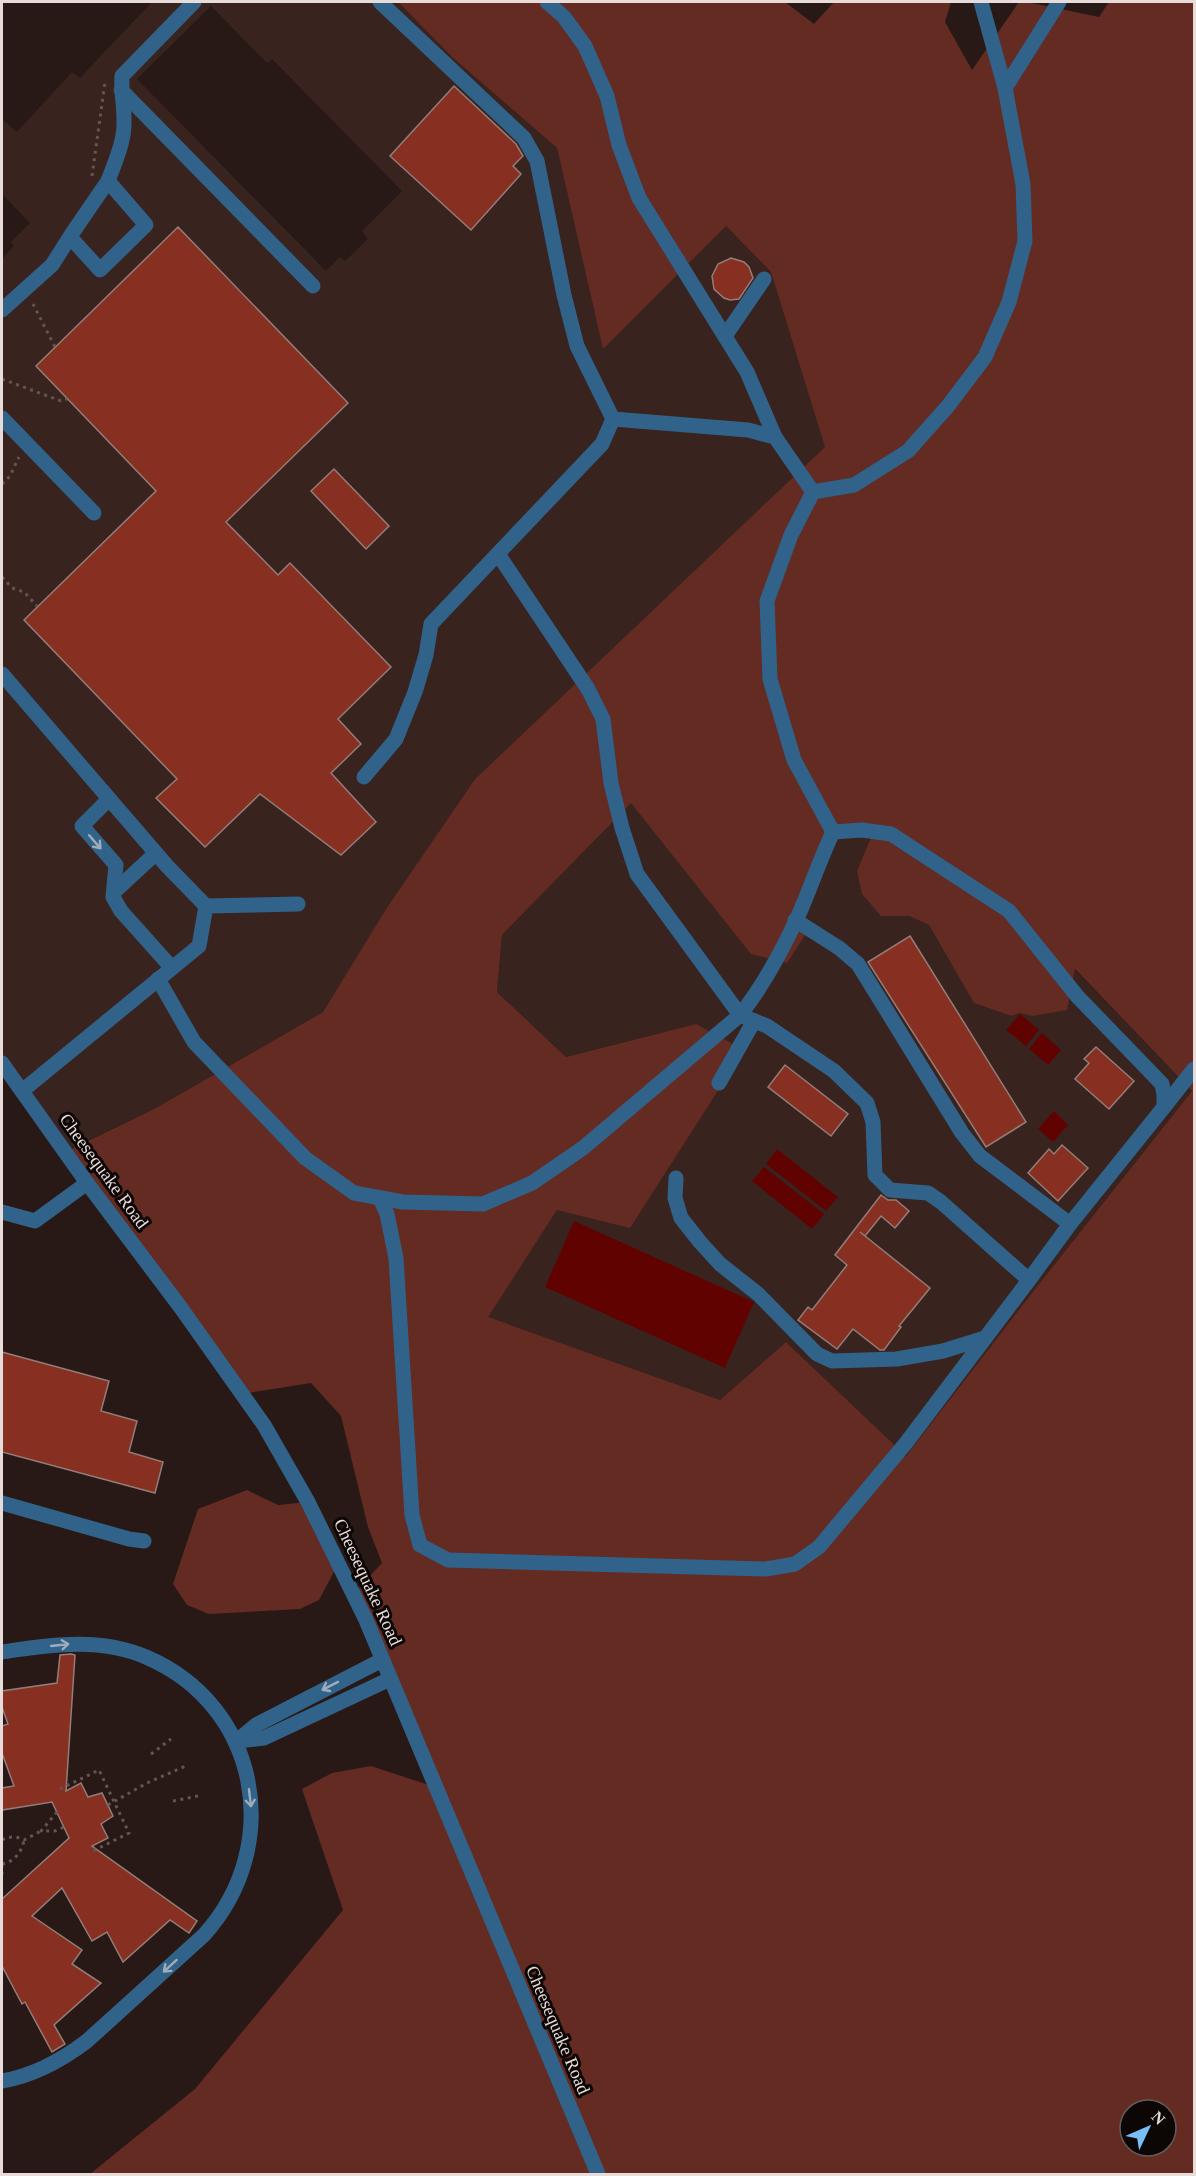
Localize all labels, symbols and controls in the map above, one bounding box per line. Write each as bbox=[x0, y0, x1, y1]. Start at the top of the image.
one-way arrow bbox=[88, 834, 102, 849]
street label: Cheesequake Road bbox=[56, 1110, 152, 1232]
street label: Cheesequake Road bbox=[330, 1515, 406, 1649]
one-way arrow bbox=[49, 1639, 69, 1650]
one-way arrow bbox=[322, 1681, 340, 1693]
one-way arrow bbox=[245, 1788, 256, 1807]
one-way arrow bbox=[163, 1959, 178, 1973]
street label: Cheesequake Road bbox=[522, 1963, 594, 2097]
north arrow bbox=[1118, 2098, 1178, 2158]
text: N bbox=[1148, 2108, 1169, 2128]

